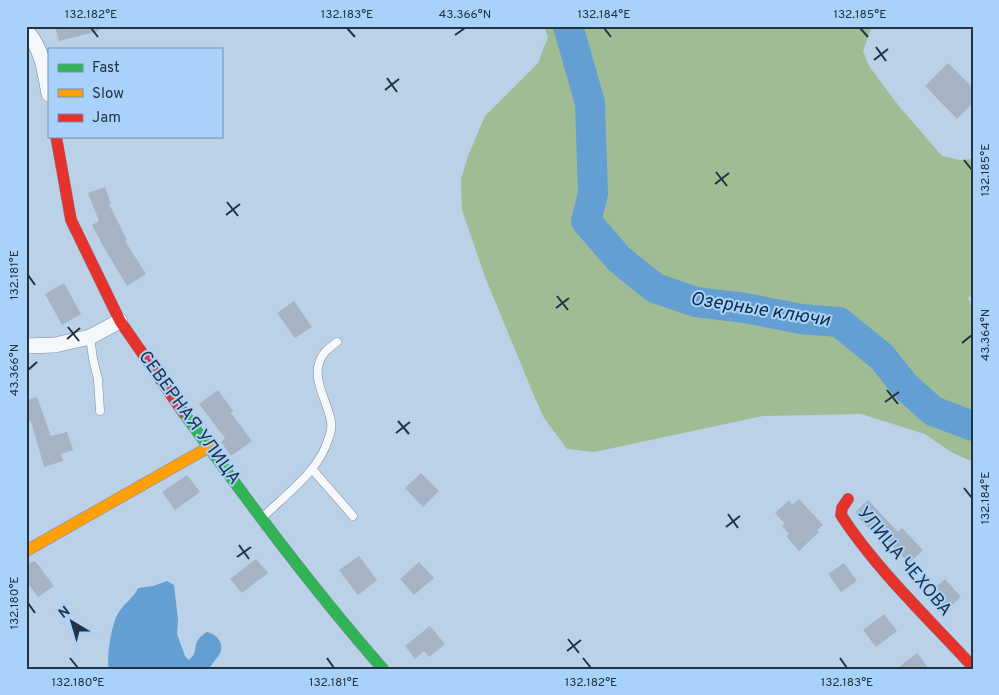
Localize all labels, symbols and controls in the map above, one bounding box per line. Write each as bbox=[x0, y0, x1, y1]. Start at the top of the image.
text: 132.182°E bbox=[65, 7, 117, 23]
text: 132.183°E bbox=[321, 7, 373, 23]
text: 43.366°N bbox=[439, 7, 491, 23]
text: 132.184°E bbox=[578, 7, 630, 23]
text: 132.185°E bbox=[834, 7, 886, 23]
legend bbox=[48, 48, 222, 138]
text: Fast bbox=[92, 59, 120, 78]
text: Slow bbox=[92, 85, 124, 104]
text: Jam bbox=[92, 109, 121, 128]
text: 132.185°E bbox=[978, 144, 994, 196]
text: 132.181°E bbox=[7, 250, 23, 300]
water label: Озерные ключи bbox=[688, 287, 833, 333]
text: 43.364°N bbox=[978, 309, 994, 361]
text: 43.366°N bbox=[7, 344, 23, 396]
street label: СЕВЕРНАЯ УЛИЦА bbox=[133, 347, 245, 489]
text: 132.184°E bbox=[978, 472, 994, 524]
street label: УЛИЦА ЧЕХОВА bbox=[852, 503, 956, 621]
text: 132.180°E bbox=[7, 577, 23, 630]
north arrow bbox=[48, 598, 98, 648]
text: N bbox=[56, 603, 74, 623]
text: 132.180°E bbox=[52, 675, 105, 691]
text: 132.181°E bbox=[309, 675, 359, 691]
text: 132.182°E bbox=[565, 675, 617, 691]
text: 132.183°E bbox=[821, 675, 873, 691]

